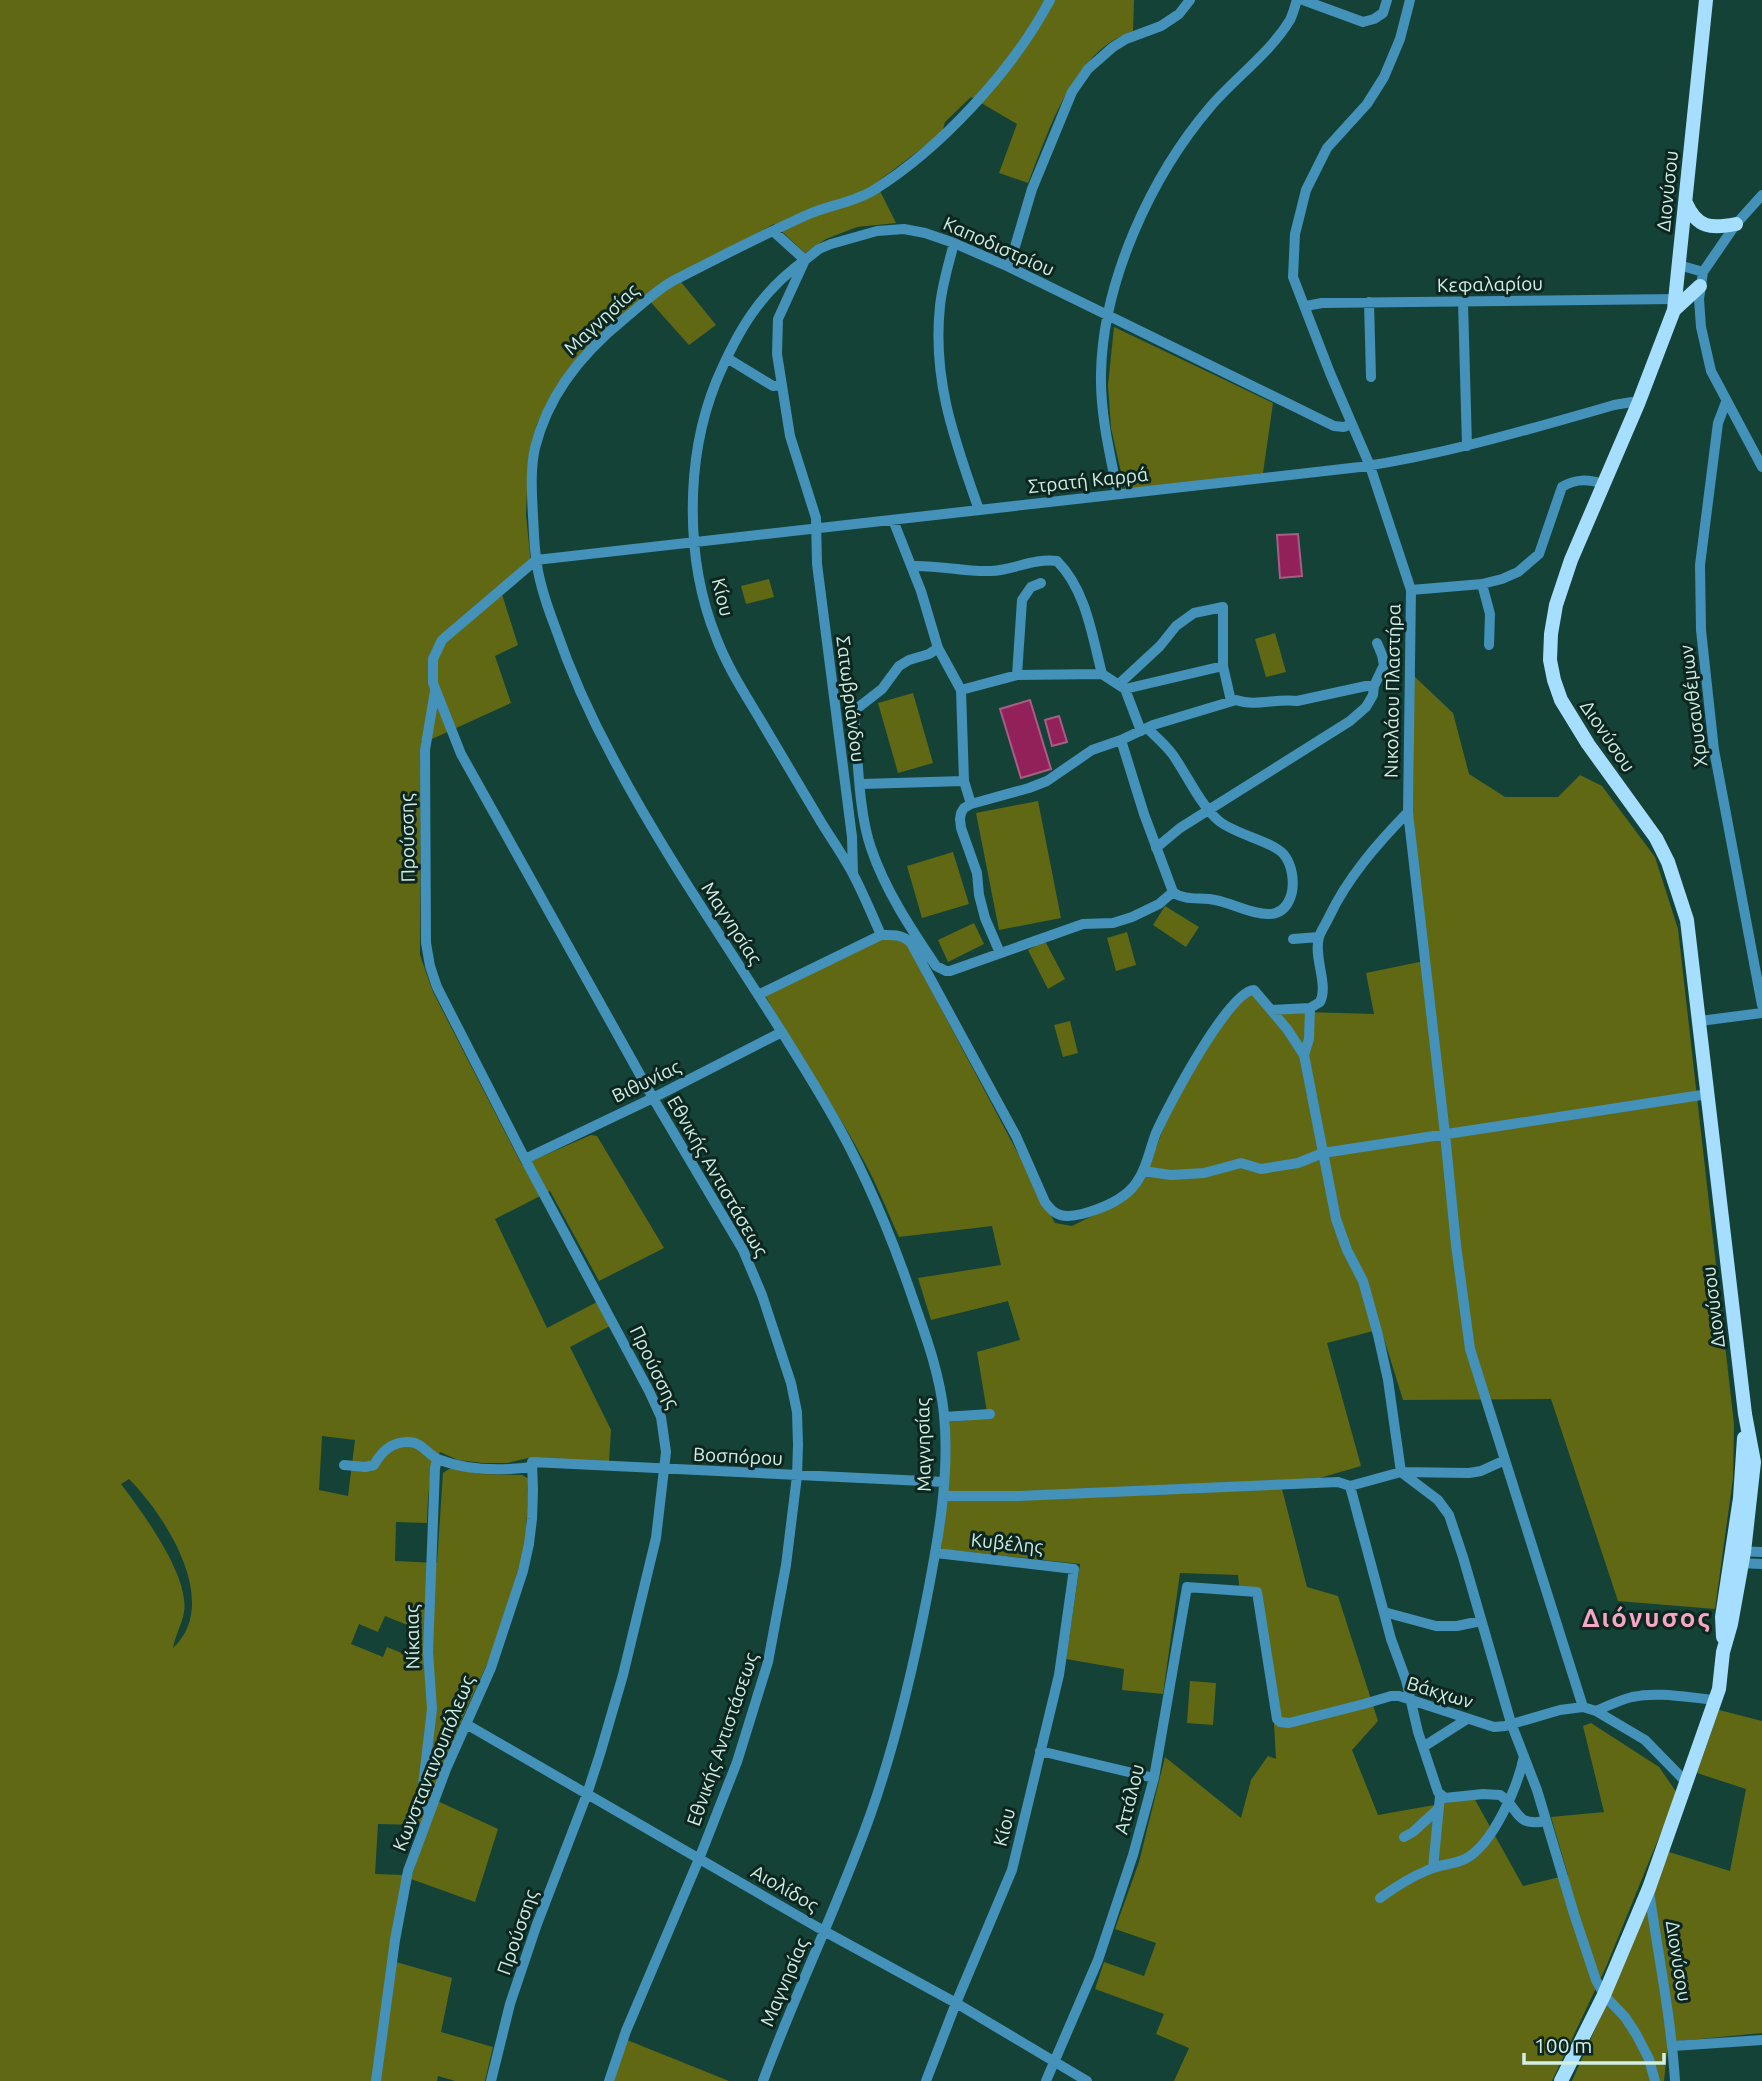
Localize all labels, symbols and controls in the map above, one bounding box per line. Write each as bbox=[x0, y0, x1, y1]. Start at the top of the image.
street label: Διονύσου bbox=[1652, 149, 1682, 233]
street label: Καποδιστρίου bbox=[940, 212, 1058, 280]
street label: Κεφαλαρίου bbox=[1437, 272, 1543, 296]
street label: Μαγνησίας bbox=[559, 279, 643, 359]
street label: Στρατή Καρρά bbox=[1027, 463, 1149, 497]
street label: Κίου bbox=[708, 576, 738, 618]
street label: Νικολάου Πλαστήρα bbox=[1379, 604, 1405, 778]
street label: Σατωβριάνδου bbox=[832, 634, 870, 764]
street label: Χρυσανθέμων bbox=[1675, 644, 1711, 768]
street label: Διονύσου bbox=[1576, 696, 1640, 776]
street label: Προύσσης bbox=[395, 793, 419, 883]
street label: Μαγνησίας bbox=[697, 878, 767, 969]
street label: Βιθυνίας bbox=[608, 1055, 684, 1107]
street label: Εθνικής Αντιστάσεως bbox=[663, 1092, 773, 1260]
street label: Διονύσου bbox=[1697, 1265, 1729, 1349]
street label: Προύσσης bbox=[626, 1322, 685, 1412]
street label: Μαγνησίας bbox=[911, 1397, 935, 1492]
street label: Βοσπόρου bbox=[692, 1443, 784, 1469]
street label: Κυβέλης bbox=[970, 1528, 1045, 1558]
district label: Διόνυσος bbox=[1582, 1603, 1712, 1632]
street label: Νίκαιας bbox=[400, 1604, 424, 1670]
street label: Εθνικής Αντιστάσεως bbox=[682, 1649, 762, 1828]
street label: Κωνσταντινουπόλεως bbox=[388, 1672, 478, 1854]
street label: Βάκχων bbox=[1404, 1672, 1476, 1712]
street label: Αττάλου bbox=[1110, 1762, 1148, 1836]
street label: Κίου bbox=[989, 1806, 1019, 1848]
street label: Αιολίδος bbox=[748, 1860, 823, 1916]
street label: Προύσσης bbox=[492, 1886, 542, 1978]
street label: Διονύσου bbox=[1662, 1919, 1696, 2003]
street label: Μαγνησίας bbox=[756, 1934, 813, 2030]
scale bar bbox=[1524, 2022, 1664, 2066]
text: 100 m bbox=[1534, 2033, 1592, 2057]

